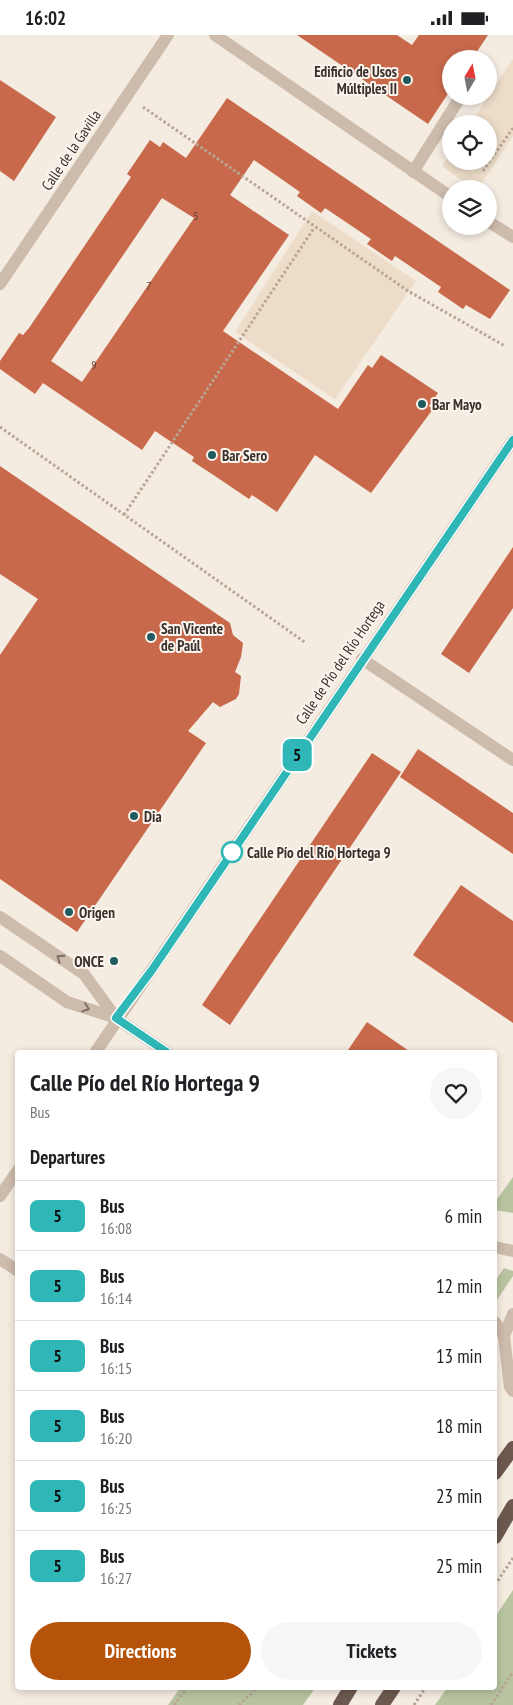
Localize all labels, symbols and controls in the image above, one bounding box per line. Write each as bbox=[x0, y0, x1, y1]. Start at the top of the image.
text: 16:02 bbox=[25, 6, 66, 30]
north arrow bbox=[442, 50, 498, 105]
map controls bbox=[442, 50, 497, 235]
place label: Edificio de Usos Múltiples II bbox=[314, 62, 397, 98]
marker: Edificio de Usos Múltiples II bbox=[401, 74, 413, 86]
street label: Calle de la Gavilla bbox=[37, 106, 105, 194]
button: locate bbox=[442, 115, 497, 170]
button: layers bbox=[442, 180, 497, 235]
house number: 5 bbox=[193, 208, 199, 223]
house number: 7 bbox=[146, 278, 152, 293]
house number: 9 bbox=[91, 357, 97, 372]
place label: Bar Mayo bbox=[432, 395, 482, 414]
marker: Bar Mayo bbox=[416, 398, 428, 410]
place label: Bar Sero bbox=[222, 446, 267, 465]
marker: Bar Sero bbox=[206, 449, 218, 461]
street label: Calle de Pío del Río Hortega bbox=[291, 596, 389, 728]
place label: San Vicente de Paúl bbox=[161, 619, 223, 655]
marker: San Vicente de Paúl bbox=[145, 631, 157, 643]
line badge: 5 bbox=[281, 739, 313, 771]
text: 5 bbox=[293, 743, 301, 766]
place label: Dia bbox=[144, 807, 162, 826]
marker: Dia bbox=[128, 810, 140, 822]
marker: Calle Pío del Río Hortega 9 bbox=[221, 841, 243, 863]
place label: Calle Pío del Río Hortega 9 bbox=[247, 843, 391, 862]
place label: Origen bbox=[79, 903, 115, 922]
marker: Origen bbox=[63, 906, 75, 918]
place label: ONCE bbox=[74, 952, 104, 971]
one-way arrow bbox=[56, 954, 65, 964]
marker: ONCE bbox=[108, 955, 120, 967]
one-way arrow bbox=[82, 1002, 90, 1012]
text: Calle Pío del Río Hortega 9 bbox=[30, 1067, 260, 1098]
button: heart bbox=[430, 1067, 482, 1119]
text: Bus bbox=[30, 1102, 50, 1122]
text: Departures bbox=[30, 1145, 105, 1169]
text: Bus bbox=[100, 1194, 124, 1218]
text: 5 bbox=[53, 1204, 62, 1227]
text: 6 min bbox=[445, 1204, 482, 1228]
text: 16:08 bbox=[100, 1218, 132, 1238]
text: Bus bbox=[100, 1264, 124, 1288]
text: 5 bbox=[53, 1274, 62, 1297]
text: 12 min bbox=[436, 1274, 482, 1298]
text: 16:14 bbox=[100, 1288, 132, 1308]
text: Bus bbox=[100, 1334, 124, 1358]
text: 5 bbox=[53, 1344, 62, 1367]
text: 13 min bbox=[436, 1344, 482, 1368]
text: 16:15 bbox=[100, 1358, 132, 1378]
text: Bus bbox=[100, 1404, 124, 1428]
text: 5 bbox=[53, 1414, 62, 1437]
text: 18 min bbox=[436, 1414, 482, 1438]
text: 16:20 bbox=[100, 1428, 132, 1448]
text: Bus bbox=[100, 1474, 124, 1498]
text: 5 bbox=[53, 1484, 62, 1507]
text: 23 min bbox=[436, 1484, 482, 1508]
text: 16:25 bbox=[100, 1498, 132, 1518]
text: Bus bbox=[100, 1544, 124, 1568]
text: 5 bbox=[53, 1554, 62, 1577]
text: 25 min bbox=[436, 1554, 482, 1578]
text: 16:27 bbox=[100, 1568, 132, 1588]
button: Directions bbox=[30, 1622, 251, 1680]
button: Tickets bbox=[261, 1622, 482, 1680]

